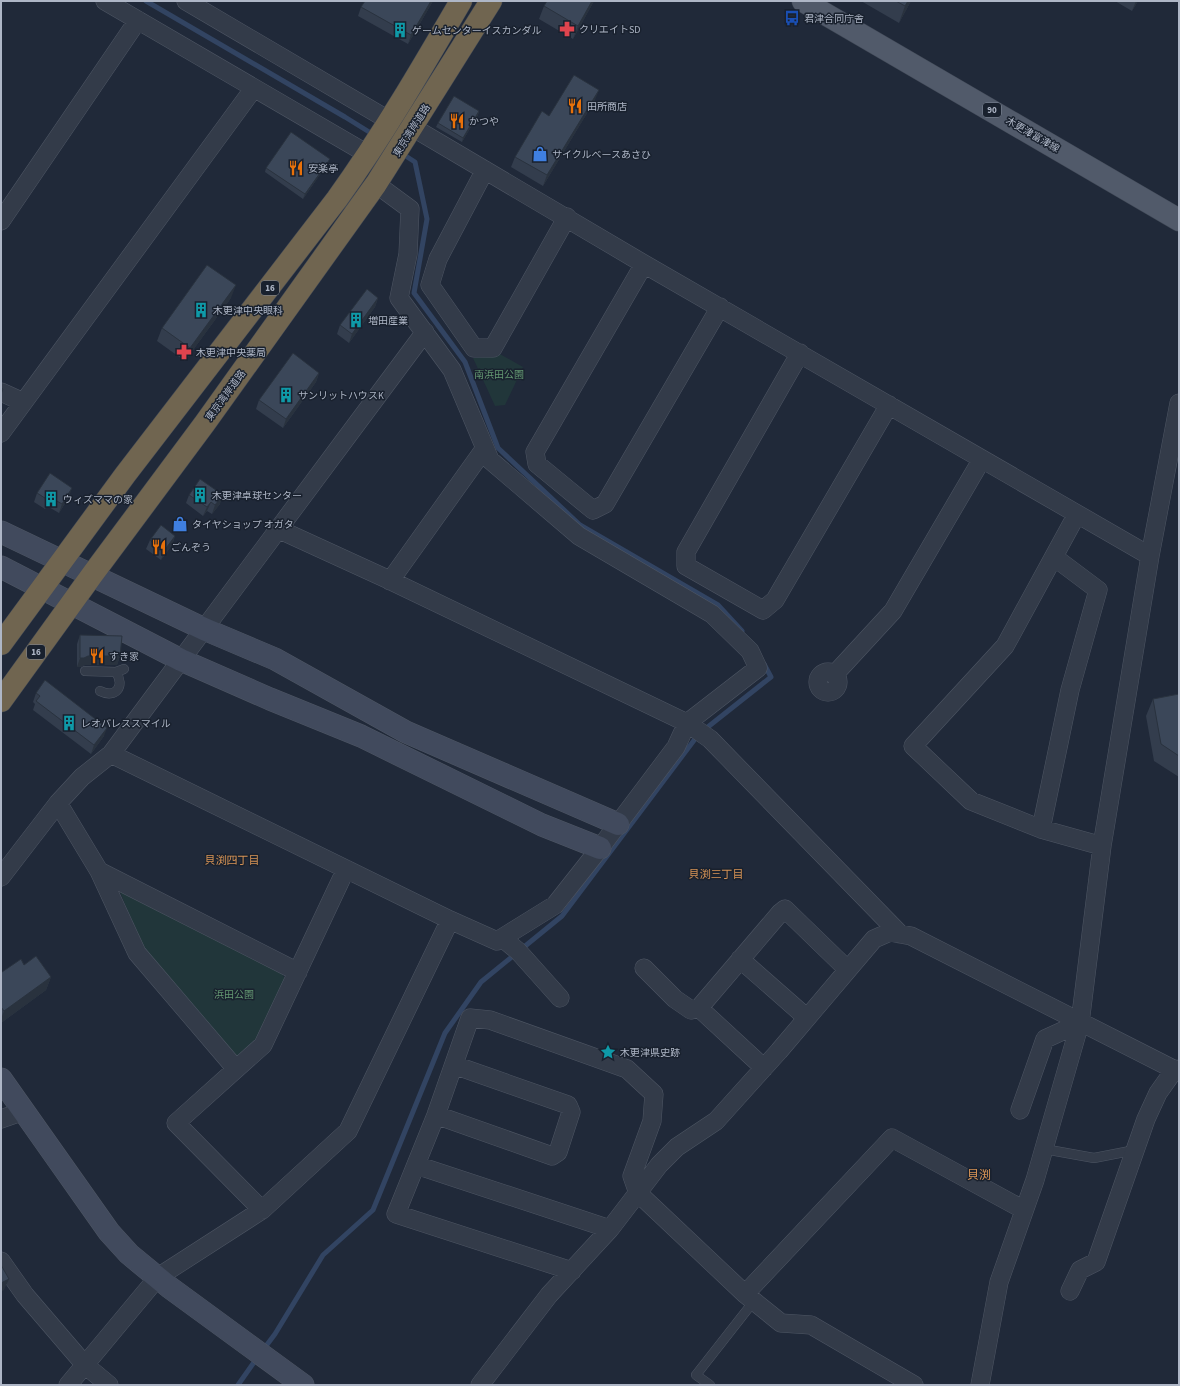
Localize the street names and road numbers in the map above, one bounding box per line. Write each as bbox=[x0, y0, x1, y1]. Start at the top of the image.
street label: 東京湾岸道路 bbox=[390, 101, 434, 160]
road number: 90 bbox=[983, 103, 1001, 117]
street label: 木更津富津線 bbox=[1003, 114, 1062, 156]
road number: 16 bbox=[261, 281, 279, 295]
street label: 東京湾岸道路 bbox=[203, 367, 249, 424]
road number: 16 bbox=[27, 645, 45, 659]

